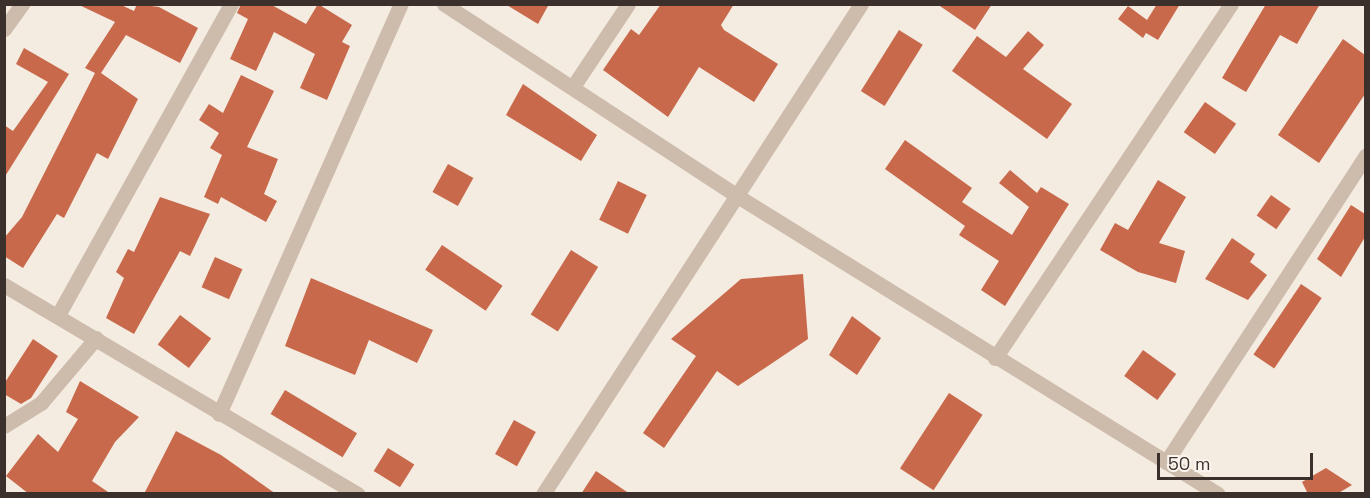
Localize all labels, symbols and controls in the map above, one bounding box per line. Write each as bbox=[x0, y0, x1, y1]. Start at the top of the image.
scale bar bbox=[1160, 441, 1316, 479]
text: 50 m bbox=[1168, 452, 1210, 475]

